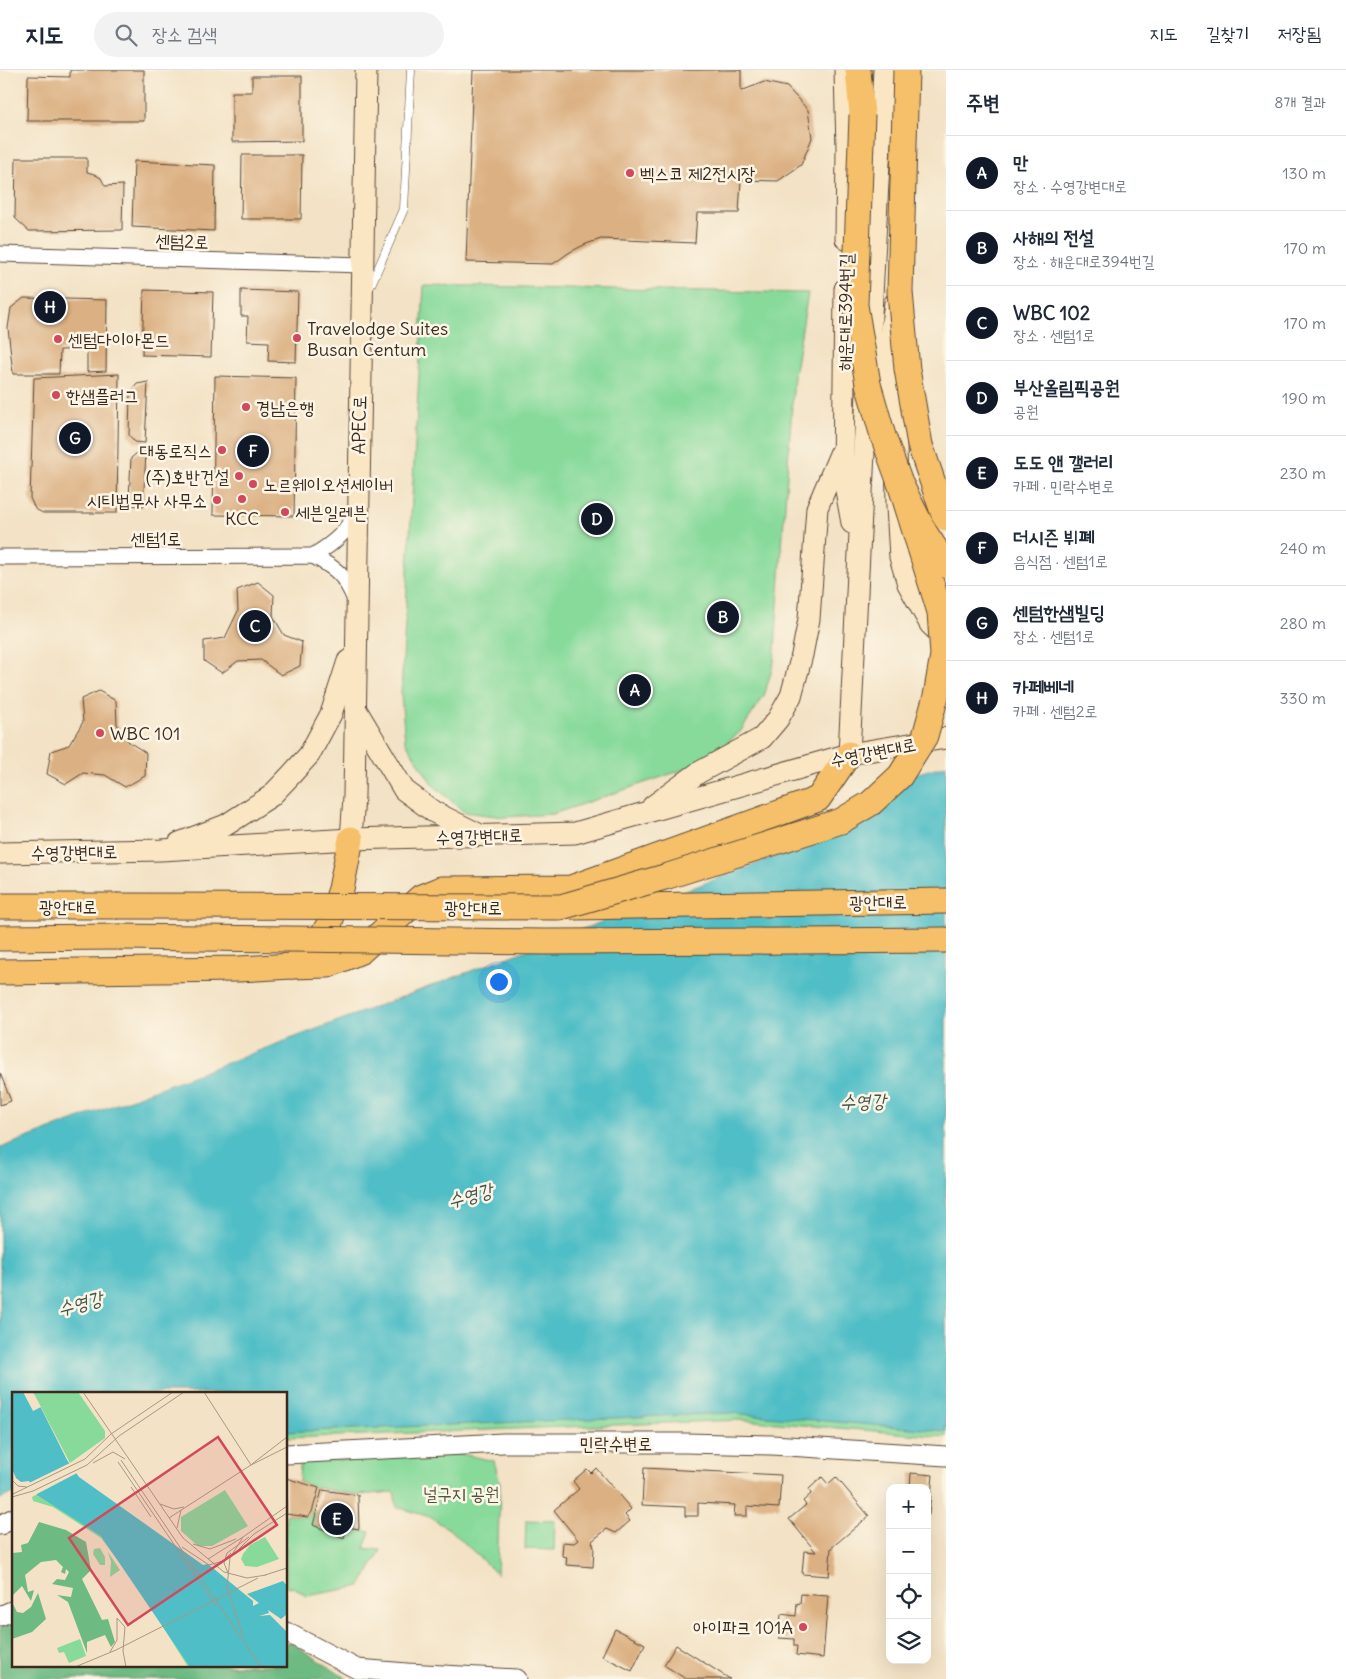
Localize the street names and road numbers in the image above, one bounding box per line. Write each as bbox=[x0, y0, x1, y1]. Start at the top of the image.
street label: 센텀2로 bbox=[155, 229, 209, 253]
street label: 해운대로394번길 bbox=[832, 252, 858, 371]
street label: APEC로 bbox=[347, 395, 371, 455]
street label: 센텀1로 bbox=[131, 527, 181, 550]
street label: 수영강변대로 bbox=[828, 732, 918, 772]
street label: 수영강변대로 bbox=[435, 823, 523, 849]
street label: 수영강변대로 bbox=[30, 840, 118, 864]
street label: 광안대로 bbox=[849, 890, 907, 914]
street label: 광안대로 bbox=[39, 895, 97, 918]
street label: 광안대로 bbox=[444, 896, 502, 919]
street label: 민락수변로 bbox=[580, 1432, 652, 1455]

